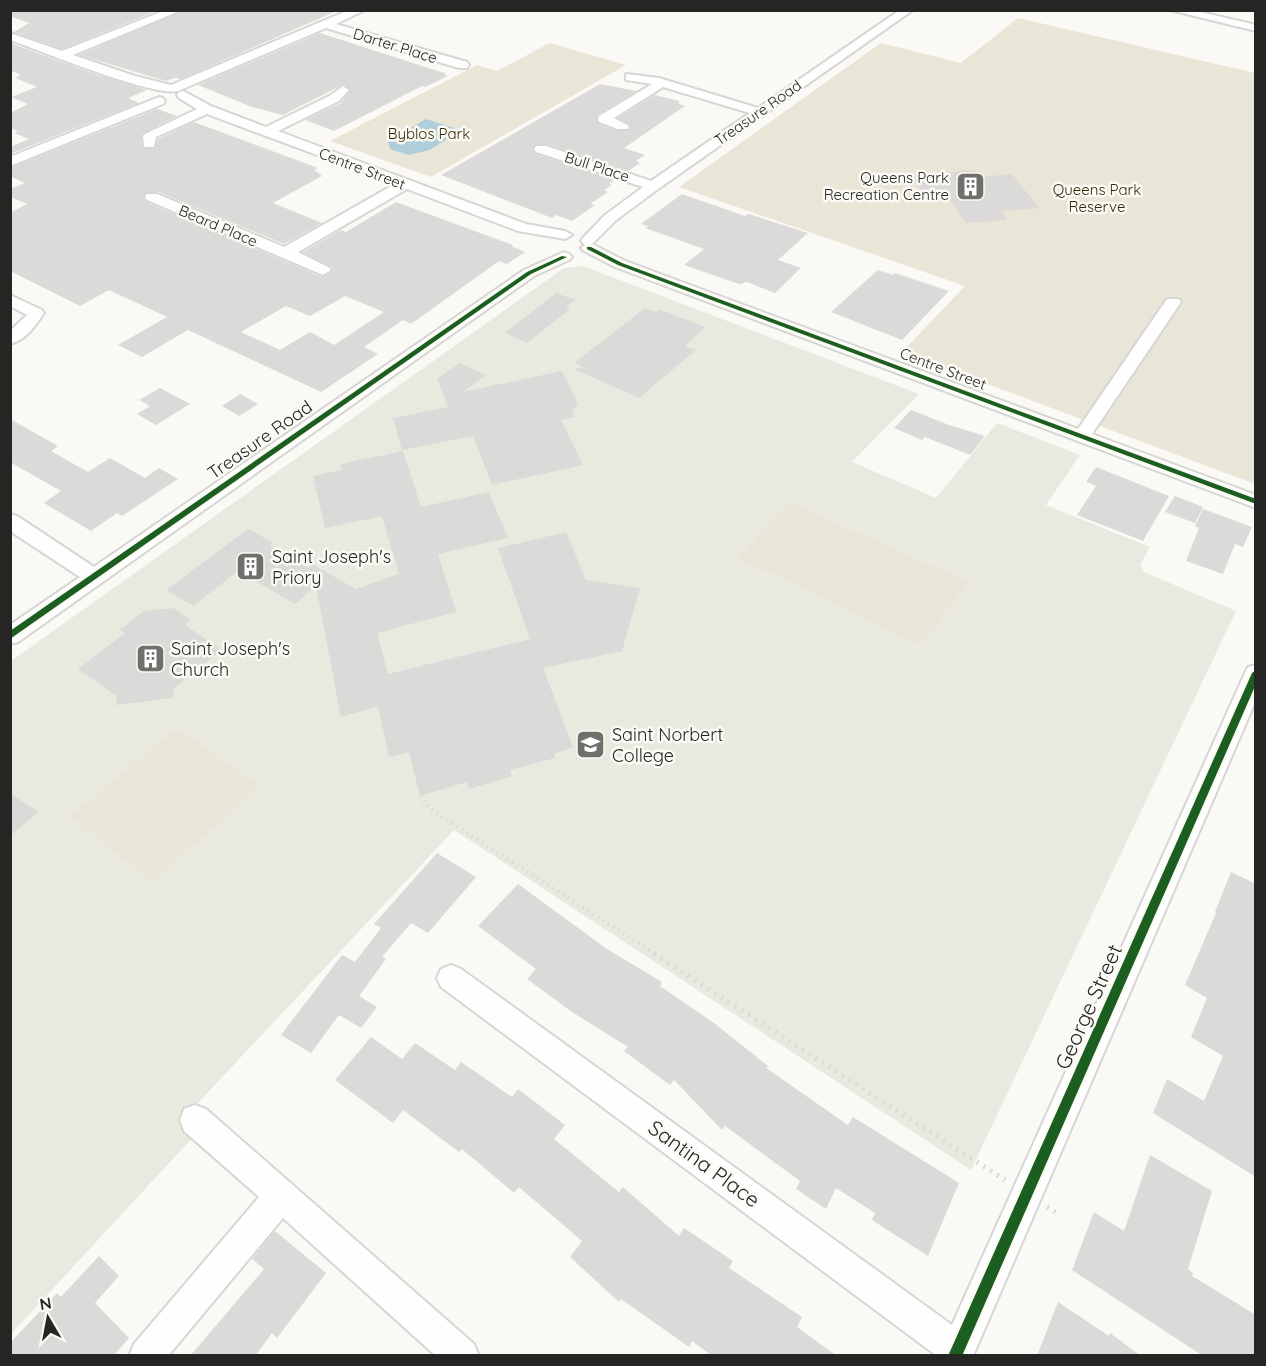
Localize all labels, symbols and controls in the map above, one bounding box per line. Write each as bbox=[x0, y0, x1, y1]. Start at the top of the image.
street label: Darter Place bbox=[351, 24, 439, 67]
street label: Treasure Road bbox=[710, 76, 805, 150]
park label: Byblos Park bbox=[388, 124, 470, 143]
street label: Centre Street bbox=[316, 143, 408, 194]
street label: Bull Place bbox=[562, 147, 632, 186]
place label: Queens Park Recreation Centre bbox=[824, 168, 949, 204]
building icon: Queens Park Recreation Centre bbox=[954, 171, 986, 203]
park label: Queens Park Reserve bbox=[1053, 180, 1141, 216]
street label: Beard Place bbox=[176, 200, 260, 251]
street label: Centre Street bbox=[897, 343, 989, 394]
street label: Treasure Road bbox=[203, 395, 316, 484]
place label: Saint Joseph's Priory bbox=[272, 545, 391, 589]
building icon: Saint Joseph's Priory bbox=[235, 551, 267, 583]
place label: Saint Joseph's Church bbox=[171, 637, 290, 681]
building icon: Saint Joseph's Church bbox=[134, 643, 166, 675]
place label: Saint Norbert College bbox=[612, 723, 723, 767]
school or university icon: Saint Norbert College bbox=[575, 729, 607, 761]
street label: George Street bbox=[1049, 940, 1127, 1073]
street label: Santina Place bbox=[644, 1114, 766, 1212]
north arrow bbox=[18, 1288, 78, 1348]
text: N bbox=[38, 1292, 53, 1314]

